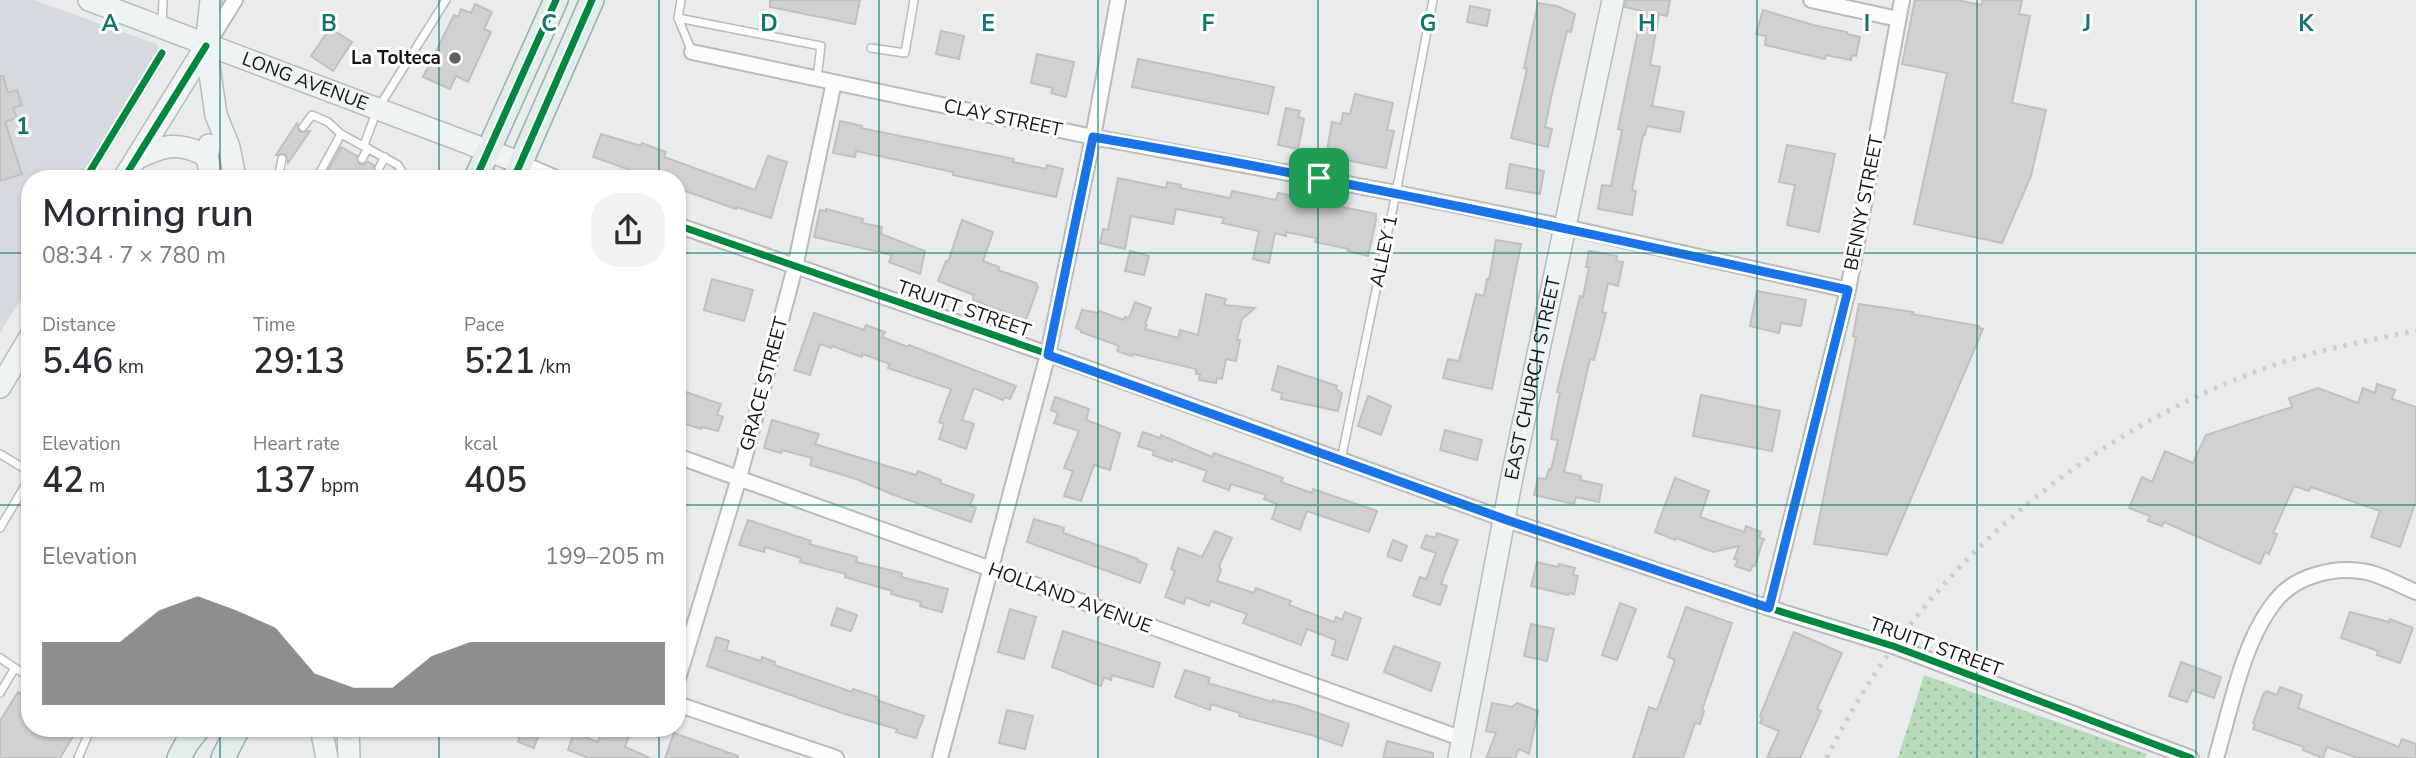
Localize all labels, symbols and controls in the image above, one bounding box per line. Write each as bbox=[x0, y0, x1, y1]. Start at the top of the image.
text: A bbox=[101, 8, 119, 39]
text: B bbox=[321, 8, 337, 39]
text: C bbox=[541, 8, 557, 39]
text: D bbox=[760, 8, 778, 39]
text: E bbox=[981, 8, 995, 39]
text: F bbox=[1202, 8, 1215, 39]
text: G bbox=[1420, 8, 1436, 39]
text: H bbox=[1638, 8, 1656, 39]
text: I bbox=[1864, 8, 1870, 39]
text: J bbox=[2082, 8, 2091, 39]
text: K bbox=[2298, 8, 2314, 39]
place label: La Tolteca bbox=[351, 45, 441, 71]
street label: LONG AVENUE bbox=[238, 46, 372, 117]
marker: La Tolteca bbox=[447, 50, 463, 66]
street label: CLAY STREET bbox=[941, 93, 1065, 143]
text: 1 bbox=[16, 111, 30, 142]
street label: BENNY STREET bbox=[1838, 133, 1890, 273]
pin bbox=[1289, 148, 1349, 208]
icon: arrive bbox=[1300, 159, 1338, 197]
text: Morning run bbox=[42, 188, 254, 239]
button: share bbox=[591, 193, 665, 267]
street label: ALLEY 1 bbox=[1364, 213, 1404, 289]
text: 08:34 · 7 × 780 m bbox=[42, 240, 226, 271]
street label: TRUITT STREET bbox=[894, 274, 1035, 344]
street label: EAST CHURCH STREET bbox=[1499, 274, 1567, 482]
text: Distance bbox=[42, 312, 116, 338]
text: Time bbox=[253, 312, 295, 338]
text: Pace bbox=[464, 312, 504, 338]
street label: GRACE STREET bbox=[734, 314, 795, 454]
text: 5.46 bbox=[42, 338, 113, 385]
text: 29:13 bbox=[253, 338, 345, 385]
text: 5:21 bbox=[464, 338, 535, 385]
text: km bbox=[113, 354, 144, 380]
text: /km bbox=[535, 354, 571, 380]
text: Elevation bbox=[42, 431, 121, 457]
text: Heart rate bbox=[253, 431, 340, 457]
text: kcal bbox=[464, 431, 498, 457]
text: 42 bbox=[42, 457, 84, 504]
text: 137 bbox=[253, 457, 316, 504]
text: 405 bbox=[464, 457, 527, 504]
text: m bbox=[84, 473, 105, 499]
text: bpm bbox=[316, 473, 359, 499]
text: Elevation bbox=[42, 541, 137, 572]
text: 199–205 m bbox=[545, 541, 665, 572]
street label: HOLLAND AVENUE bbox=[985, 556, 1155, 640]
street label: TRUITT STREET bbox=[1866, 611, 2007, 683]

